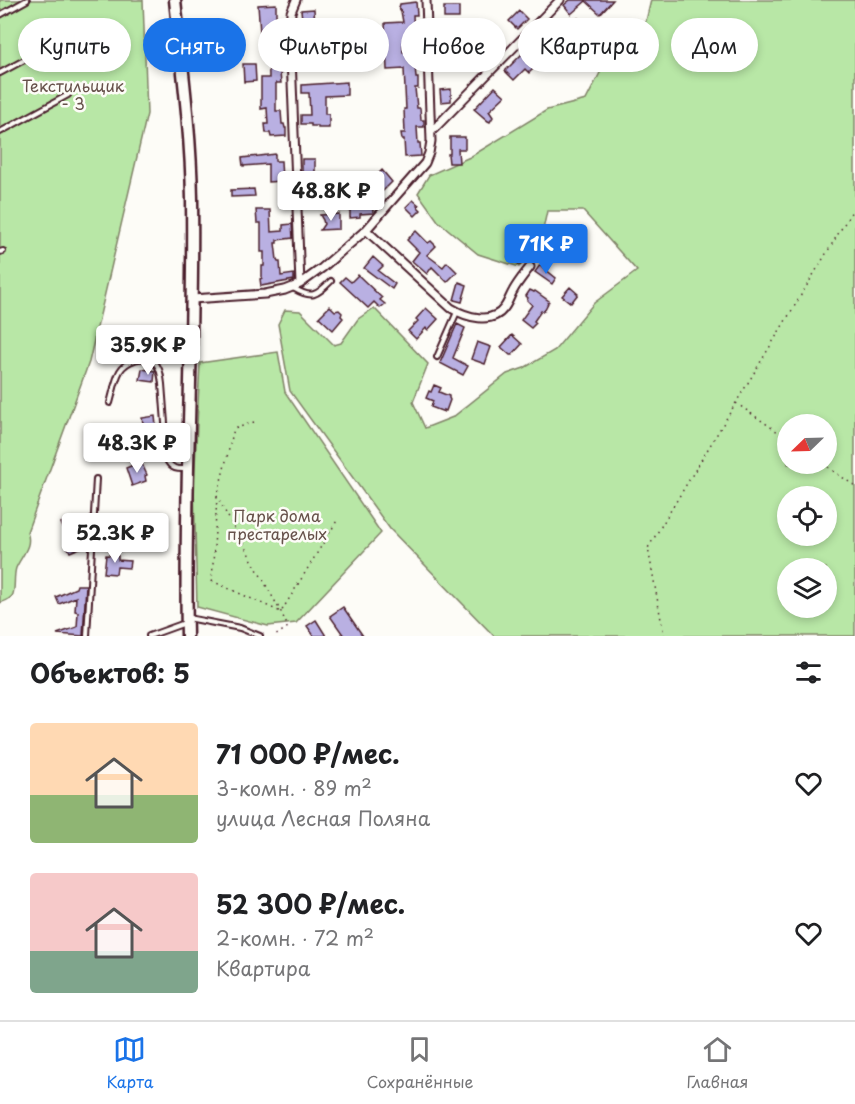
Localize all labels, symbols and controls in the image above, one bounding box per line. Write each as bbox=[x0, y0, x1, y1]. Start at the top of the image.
chip: Купить bbox=[18, 18, 131, 72]
chip: Снять bbox=[143, 18, 246, 72]
chip: Фильтры bbox=[258, 18, 389, 72]
chip: Новое bbox=[401, 18, 506, 72]
chip: Квартира bbox=[518, 18, 659, 72]
chip: Дом bbox=[671, 18, 758, 72]
park label: Текстильщик - 3 bbox=[22, 73, 125, 115]
pin: 48.8K ₽ bbox=[276, 171, 386, 222]
text: 48.8K ₽ bbox=[291, 175, 371, 205]
pin: 71K ₽ bbox=[504, 224, 588, 275]
text: 71K ₽ bbox=[519, 228, 573, 258]
pin: 35.9K ₽ bbox=[93, 325, 203, 376]
text: 35.9K ₽ bbox=[110, 329, 186, 359]
north arrow bbox=[777, 414, 837, 474]
map controls bbox=[777, 414, 837, 618]
pin: 48.3K ₽ bbox=[82, 423, 192, 474]
text: 48.3K ₽ bbox=[97, 427, 177, 457]
button: locate bbox=[777, 486, 837, 546]
park label: Парк дома престарелых bbox=[227, 503, 327, 545]
pin: 52.3K ₽ bbox=[60, 513, 170, 564]
text: 52.3K ₽ bbox=[76, 517, 154, 547]
button: layers bbox=[777, 558, 837, 618]
text: Объектов: 5 bbox=[30, 653, 190, 692]
icon: filters bbox=[792, 656, 825, 689]
text: 71 000 ₽/мес. bbox=[216, 734, 400, 773]
icon: home bbox=[78, 747, 150, 819]
icon: heart bbox=[792, 767, 825, 800]
text: 3-комн. · 89 m² bbox=[216, 773, 372, 803]
text: улица Лесная Поляна bbox=[216, 803, 430, 833]
text: 52 300 ₽/мес. bbox=[216, 884, 405, 923]
icon: home bbox=[78, 897, 150, 969]
icon: heart bbox=[792, 917, 825, 950]
text: 2-комн. · 72 m² bbox=[216, 923, 374, 953]
text: Квартира bbox=[216, 953, 310, 983]
tab: Карта bbox=[107, 1033, 153, 1093]
tab: Сохранённые bbox=[367, 1033, 473, 1093]
tab: Главная bbox=[687, 1033, 748, 1093]

